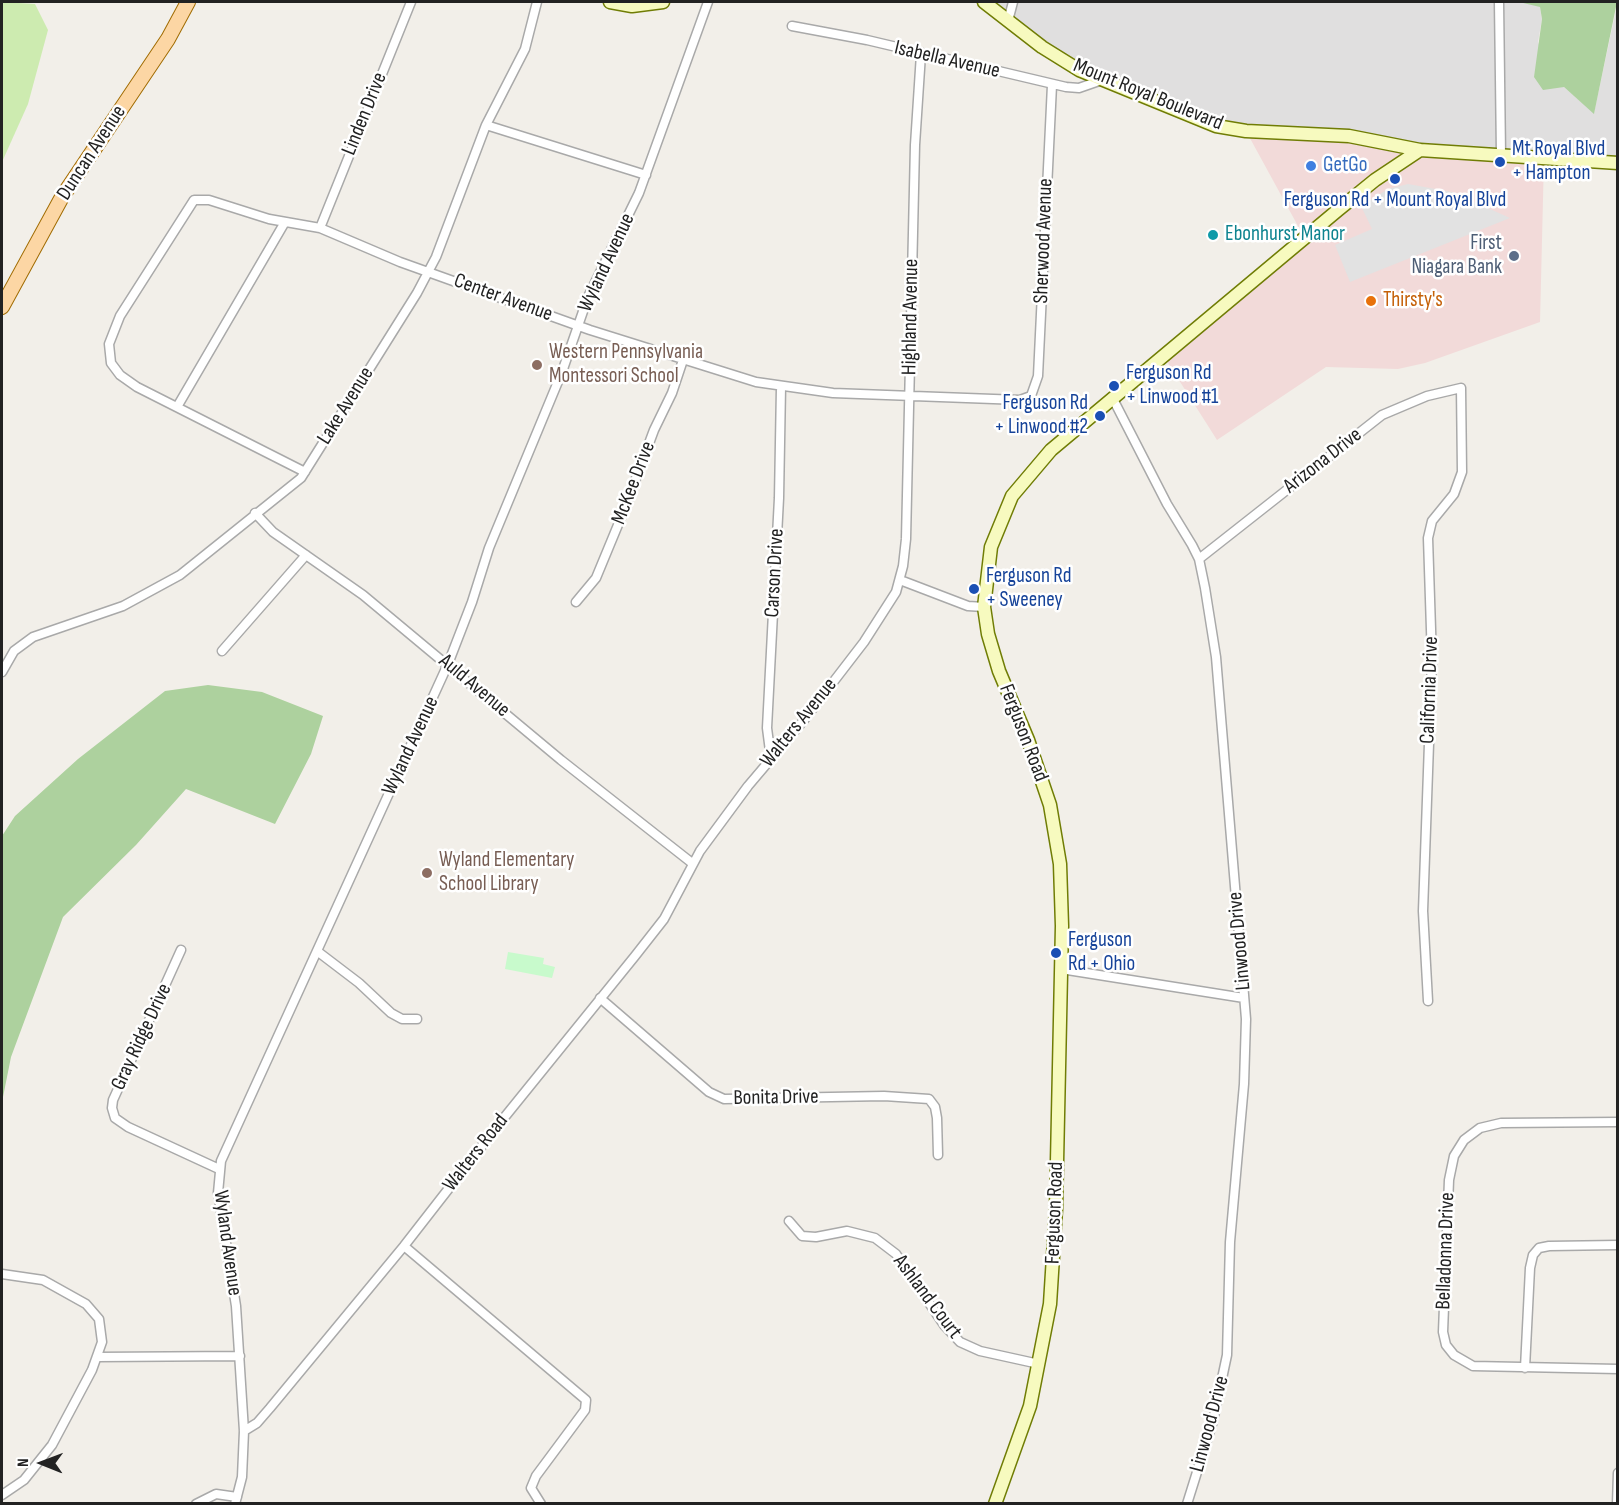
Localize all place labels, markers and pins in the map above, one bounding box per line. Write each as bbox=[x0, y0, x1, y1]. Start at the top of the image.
place label: Mt Royal Blvd + Hampton bbox=[1512, 137, 1605, 187]
place label: GetGo bbox=[1323, 153, 1368, 179]
marker: Mt Royal Blvd + Hampton bbox=[1493, 155, 1507, 169]
marker: GetGo bbox=[1304, 159, 1318, 173]
marker: Ferguson Rd + Mount Royal Blvd bbox=[1388, 172, 1402, 186]
place label: Ferguson Rd + Mount Royal Blvd bbox=[1284, 188, 1506, 214]
place label: Ebonhurst Manor bbox=[1225, 222, 1345, 248]
marker: Ebonhurst Manor bbox=[1206, 228, 1220, 242]
place label: First Niagara Bank bbox=[1411, 231, 1502, 281]
marker: First Niagara Bank bbox=[1507, 249, 1521, 263]
place label: Thirsty's bbox=[1383, 288, 1443, 314]
marker: Thirsty's bbox=[1364, 294, 1378, 308]
place label: Western Pennsylvania Montessori School bbox=[549, 340, 703, 390]
marker: Western Pennsylvania Montessori School bbox=[530, 358, 544, 372]
place label: Ferguson Rd + Linwood #1 bbox=[1126, 361, 1218, 411]
marker: Ferguson Rd + Linwood #1 bbox=[1107, 379, 1121, 393]
place label: Ferguson Rd + Linwood #2 bbox=[994, 391, 1088, 441]
marker: Ferguson Rd + Linwood #2 bbox=[1093, 409, 1107, 423]
place label: Ferguson Rd + Sweeney bbox=[986, 564, 1072, 614]
marker: Ferguson Rd + Sweeney bbox=[967, 582, 981, 596]
place label: Wyland Elementary School Library bbox=[439, 848, 574, 898]
marker: Wyland Elementary School Library bbox=[420, 866, 434, 880]
place label: Ferguson Rd + Ohio bbox=[1068, 928, 1135, 978]
marker: Ferguson Rd + Ohio bbox=[1049, 946, 1063, 960]

